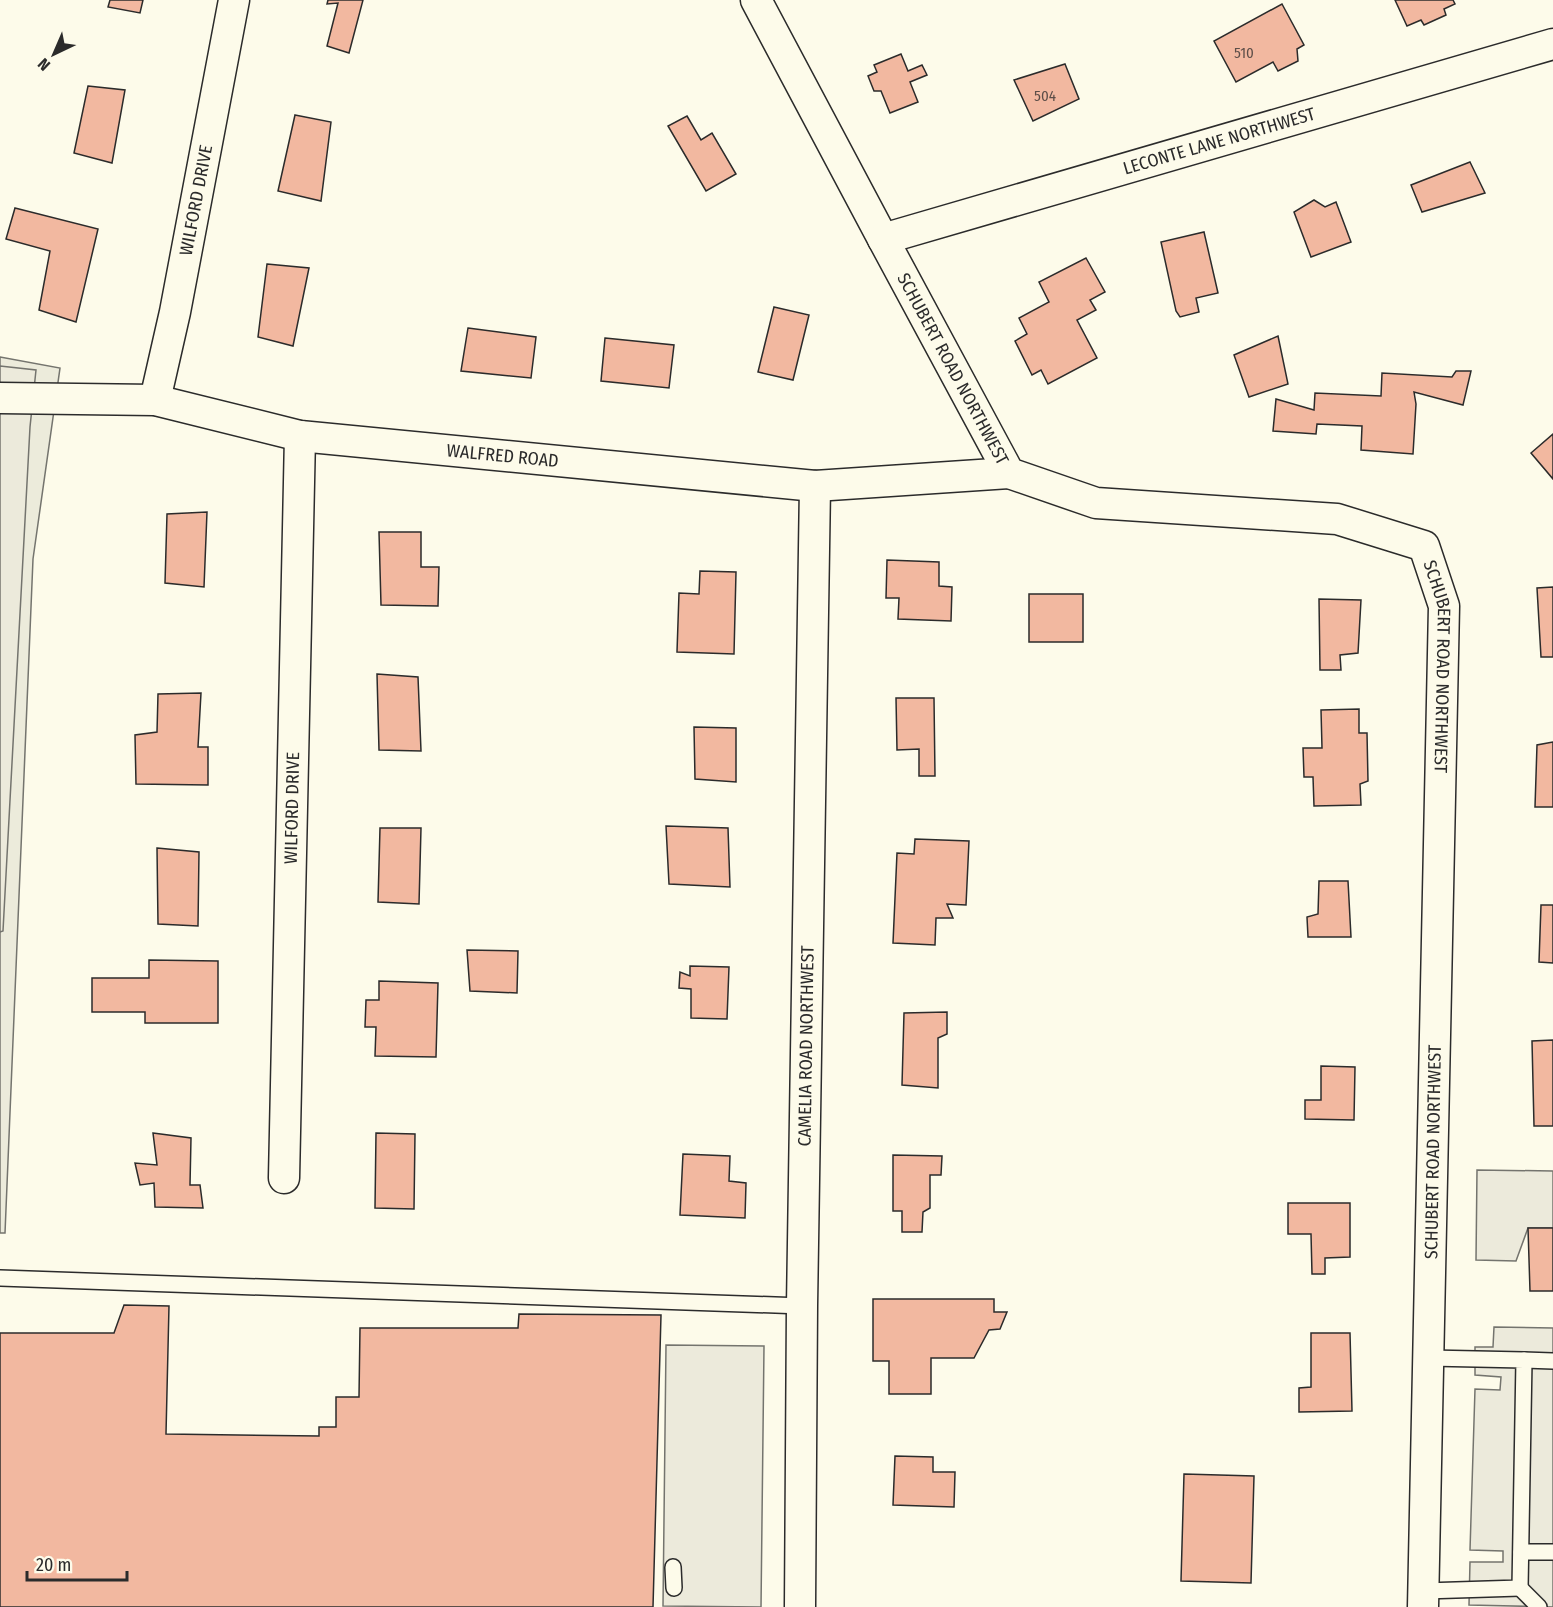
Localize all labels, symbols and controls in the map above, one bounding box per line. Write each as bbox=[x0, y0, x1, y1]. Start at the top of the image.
north arrow bbox=[24, 24, 84, 84]
house number: 510 bbox=[1234, 44, 1254, 62]
text: N bbox=[34, 54, 54, 75]
house number: 504 bbox=[1034, 87, 1056, 105]
street label: LECONTE LANE NORTHWEST bbox=[1120, 103, 1318, 180]
street label: WILFORD DRIVE bbox=[175, 143, 217, 257]
street label: SCHUBERT ROAD NORTHWEST bbox=[892, 269, 1014, 469]
street label: WALFRED ROAD bbox=[446, 439, 560, 472]
street label: SCHUBERT ROAD NORTHWEST bbox=[1419, 557, 1455, 774]
street label: WILFORD DRIVE bbox=[280, 752, 304, 864]
street label: CAMELIA ROAD NORTHWEST bbox=[794, 945, 819, 1147]
street label: SCHUBERT ROAD NORTHWEST bbox=[1420, 1044, 1446, 1259]
scale bar bbox=[27, 1544, 128, 1582]
text: 20 m bbox=[36, 1554, 71, 1576]

